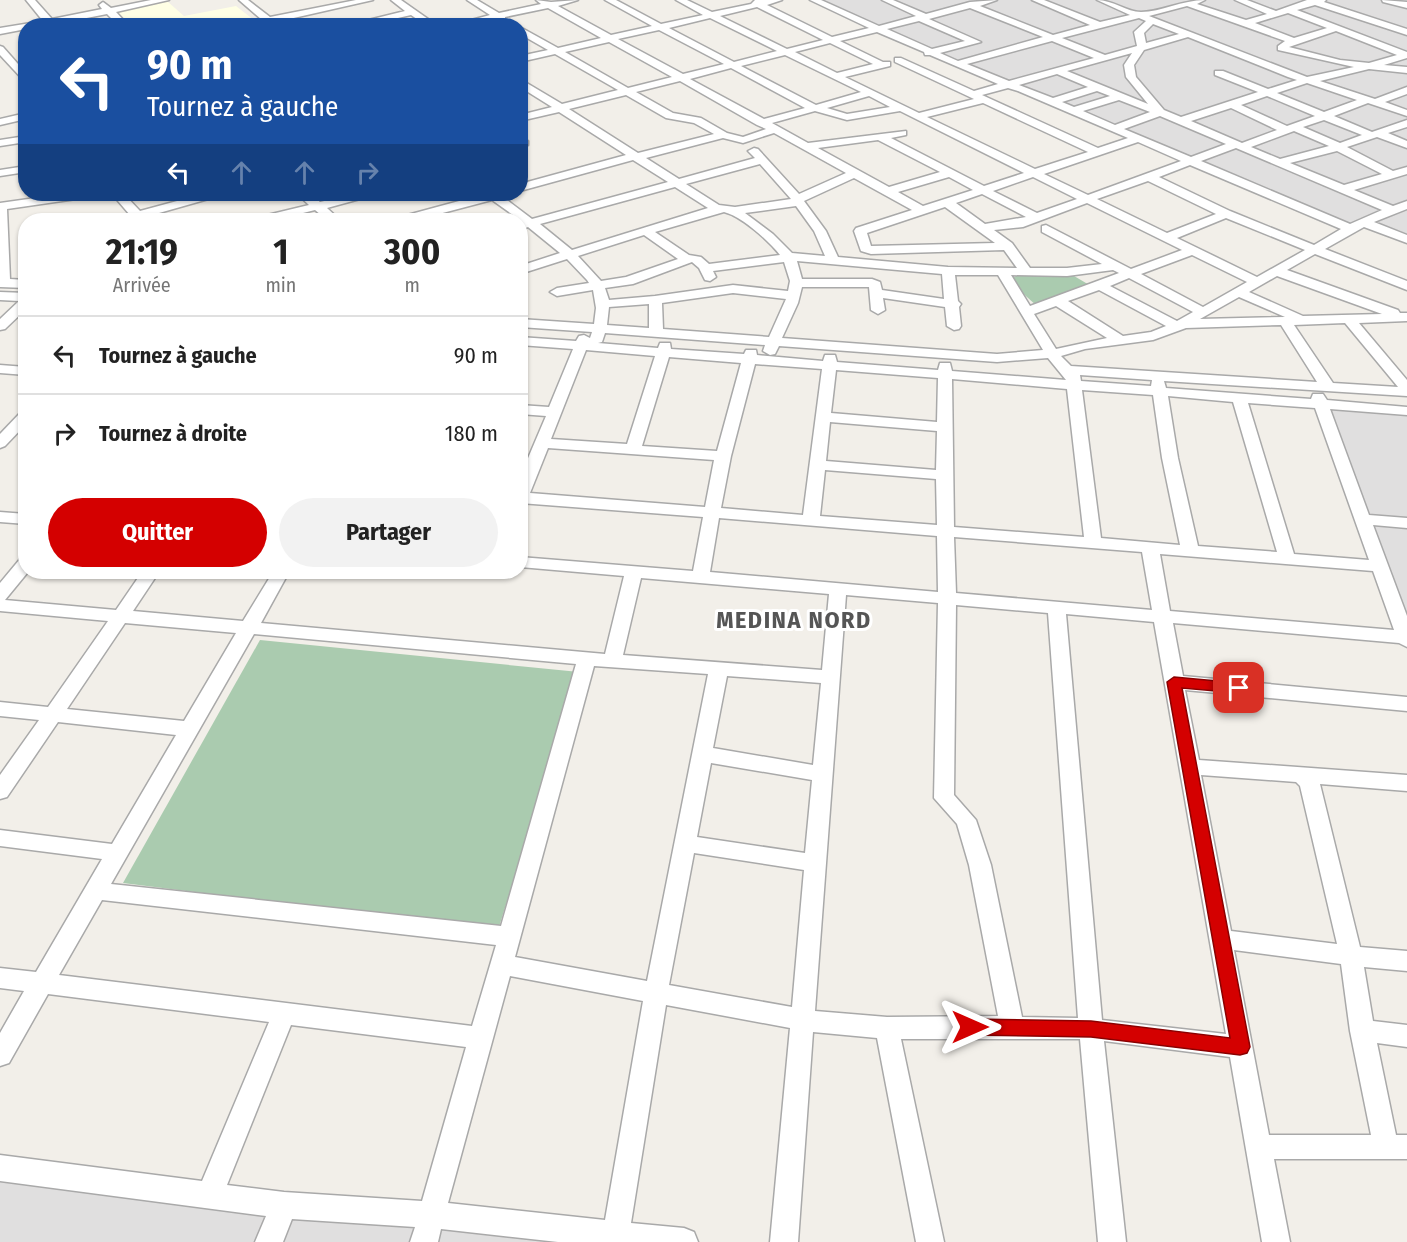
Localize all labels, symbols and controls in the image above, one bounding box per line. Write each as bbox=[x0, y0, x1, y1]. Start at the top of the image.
text: 90 m bbox=[147, 40, 232, 90]
icon: left bbox=[48, 42, 126, 120]
text: Tournez à gauche bbox=[147, 91, 338, 123]
icon: left bbox=[162, 156, 195, 189]
icon: ahead bbox=[225, 156, 258, 189]
icon: ahead bbox=[288, 156, 321, 189]
icon: right bbox=[351, 156, 384, 189]
text: 21:19 bbox=[106, 230, 178, 274]
text: 1 bbox=[273, 230, 289, 274]
text: 300 bbox=[384, 230, 440, 274]
text: Arrivée bbox=[113, 273, 171, 297]
text: min bbox=[265, 273, 296, 297]
text: m bbox=[404, 273, 420, 297]
icon: left bbox=[48, 339, 81, 372]
text: Tournez à gauche bbox=[99, 342, 257, 369]
text: 90 m bbox=[454, 342, 498, 369]
icon: right bbox=[48, 417, 81, 450]
text: Tournez à droite bbox=[99, 420, 247, 447]
text: 180 m bbox=[445, 420, 498, 447]
button: Quitter bbox=[48, 498, 267, 567]
button: Partager bbox=[279, 498, 498, 567]
district label: MEDINA NORD bbox=[716, 606, 872, 634]
pin bbox=[1213, 662, 1264, 713]
icon: arrive bbox=[1222, 671, 1255, 704]
position arrow bbox=[938, 995, 1002, 1059]

